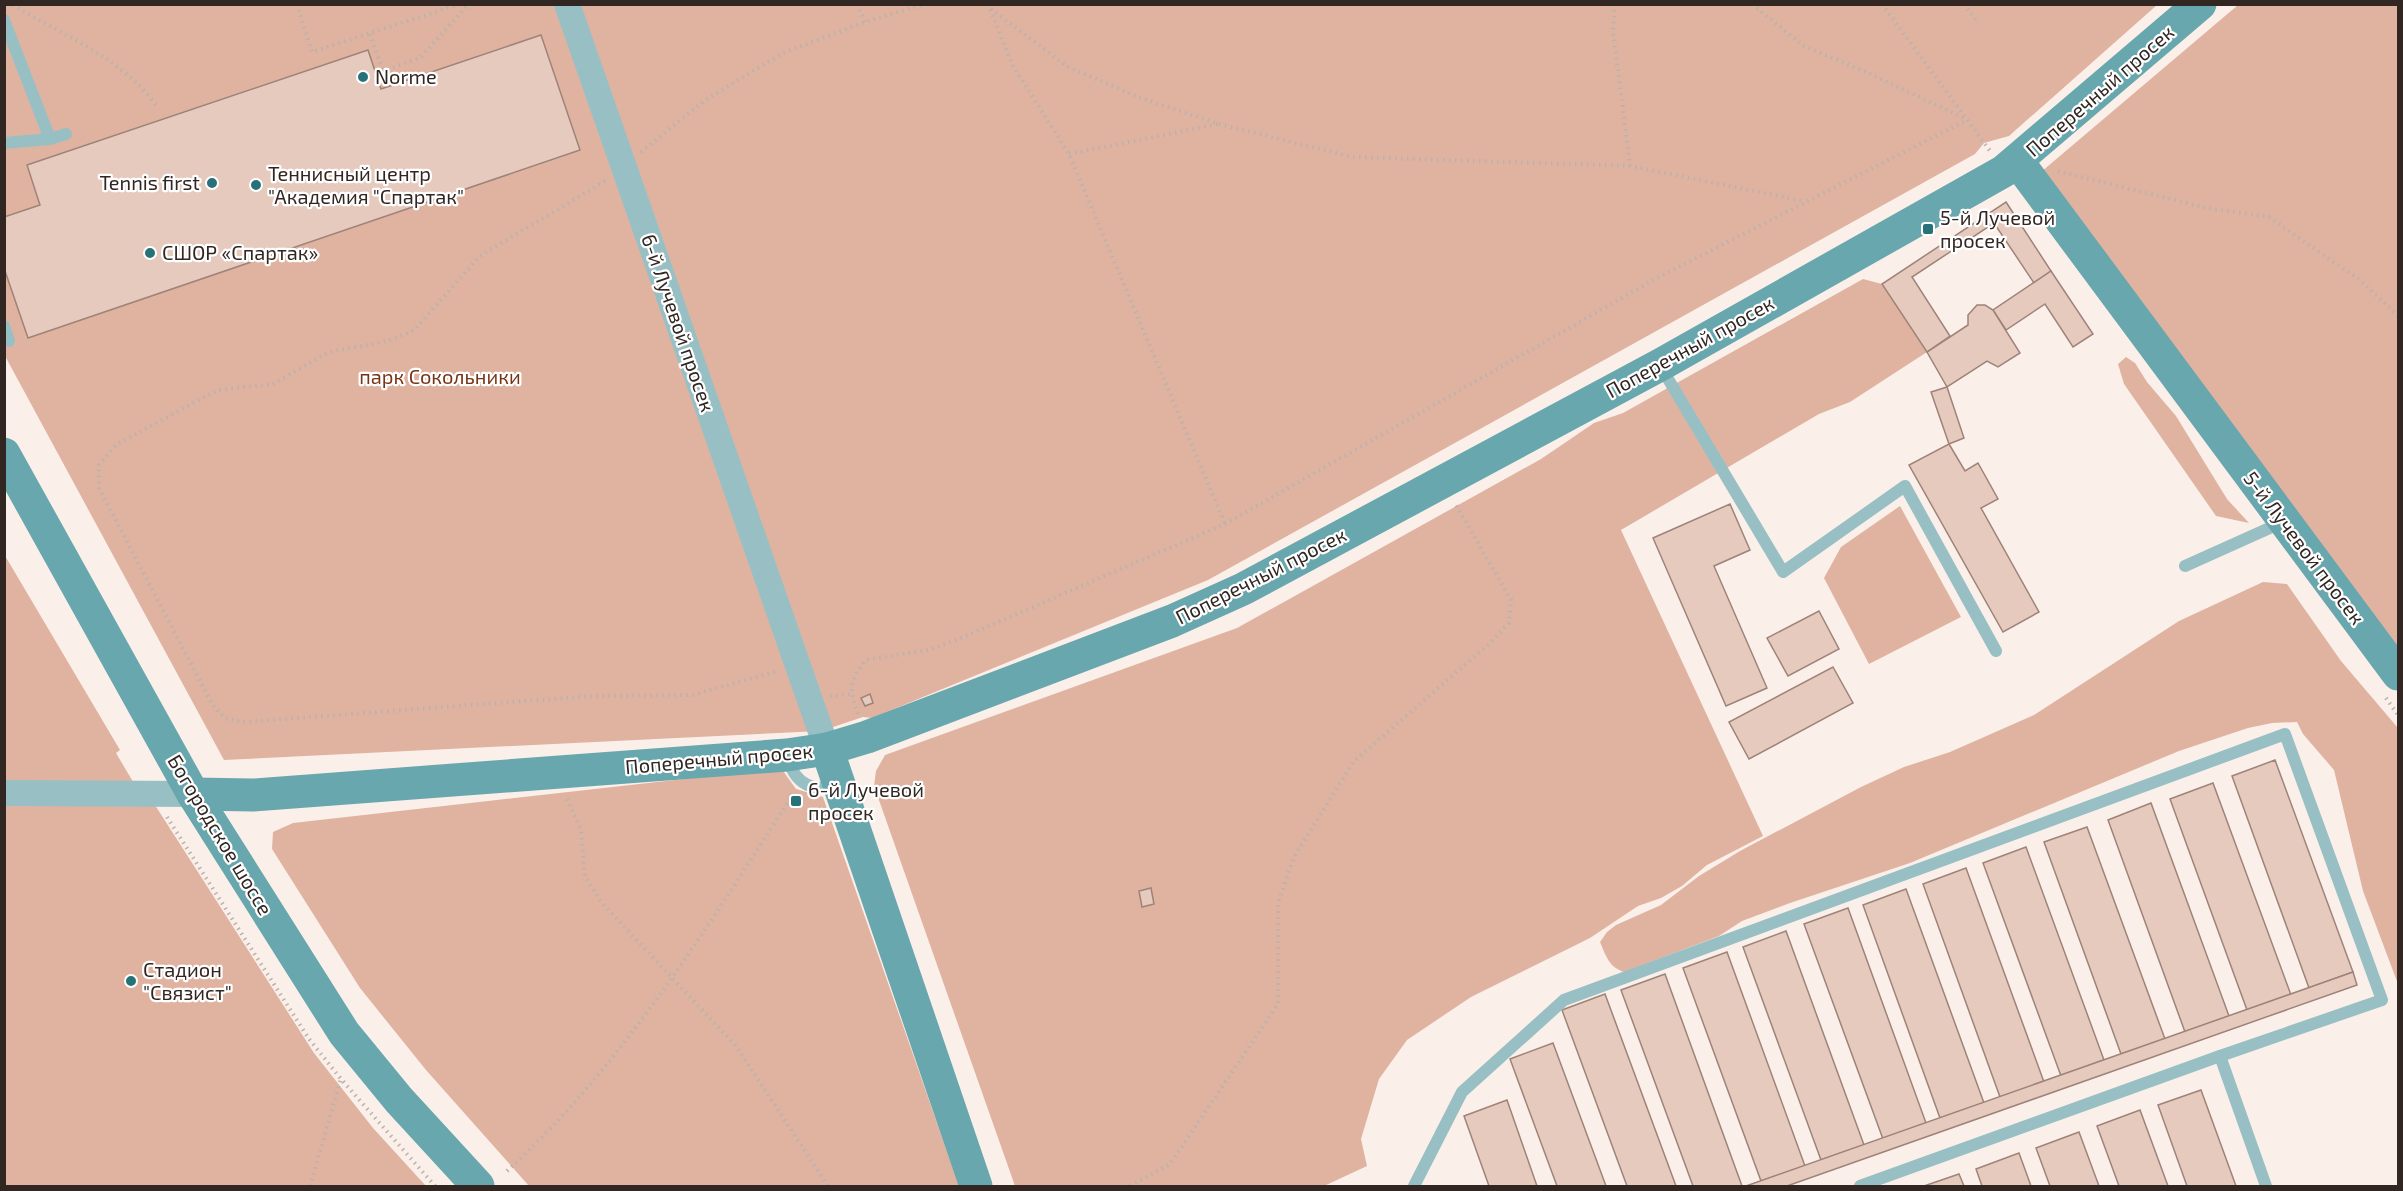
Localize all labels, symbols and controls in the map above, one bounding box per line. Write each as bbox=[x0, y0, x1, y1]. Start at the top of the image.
street label: Поперечный просек bbox=[2020, 19, 2178, 161]
place label: Norme bbox=[375, 64, 437, 88]
marker: Norme bbox=[356, 70, 370, 84]
place label: Теннисный центр "Академия "Спартак" bbox=[268, 161, 464, 208]
place label: Tennis first bbox=[99, 170, 200, 194]
marker: Tennis first bbox=[205, 176, 219, 190]
marker: Теннисный центр "Академия "Спартак" bbox=[249, 178, 263, 192]
place label: 5-й Лучевой просек bbox=[1940, 205, 2055, 252]
marker: 5-й Лучевой просек bbox=[1921, 222, 1935, 236]
street label: 6-й Лучевой просек bbox=[636, 231, 721, 415]
place label: СШОР «Спартак» bbox=[162, 240, 318, 264]
marker: СШОР «Спартак» bbox=[143, 246, 157, 260]
street label: Поперечный просек bbox=[1601, 290, 1778, 402]
park label: парк Сокольники bbox=[359, 364, 521, 388]
street label: 5-й Лучевой просек bbox=[2239, 466, 2370, 629]
street label: Поперечный просек bbox=[1171, 522, 1350, 629]
street label: Поперечный просек bbox=[624, 738, 814, 778]
street label: Богородское шоссе bbox=[163, 750, 278, 919]
place label: 6-й Лучевой просек bbox=[808, 777, 924, 824]
marker: 6-й Лучевой просек bbox=[789, 794, 803, 808]
place label: Стадион "Связист" bbox=[143, 957, 232, 1004]
marker: Стадион "Связист" bbox=[124, 974, 138, 988]

